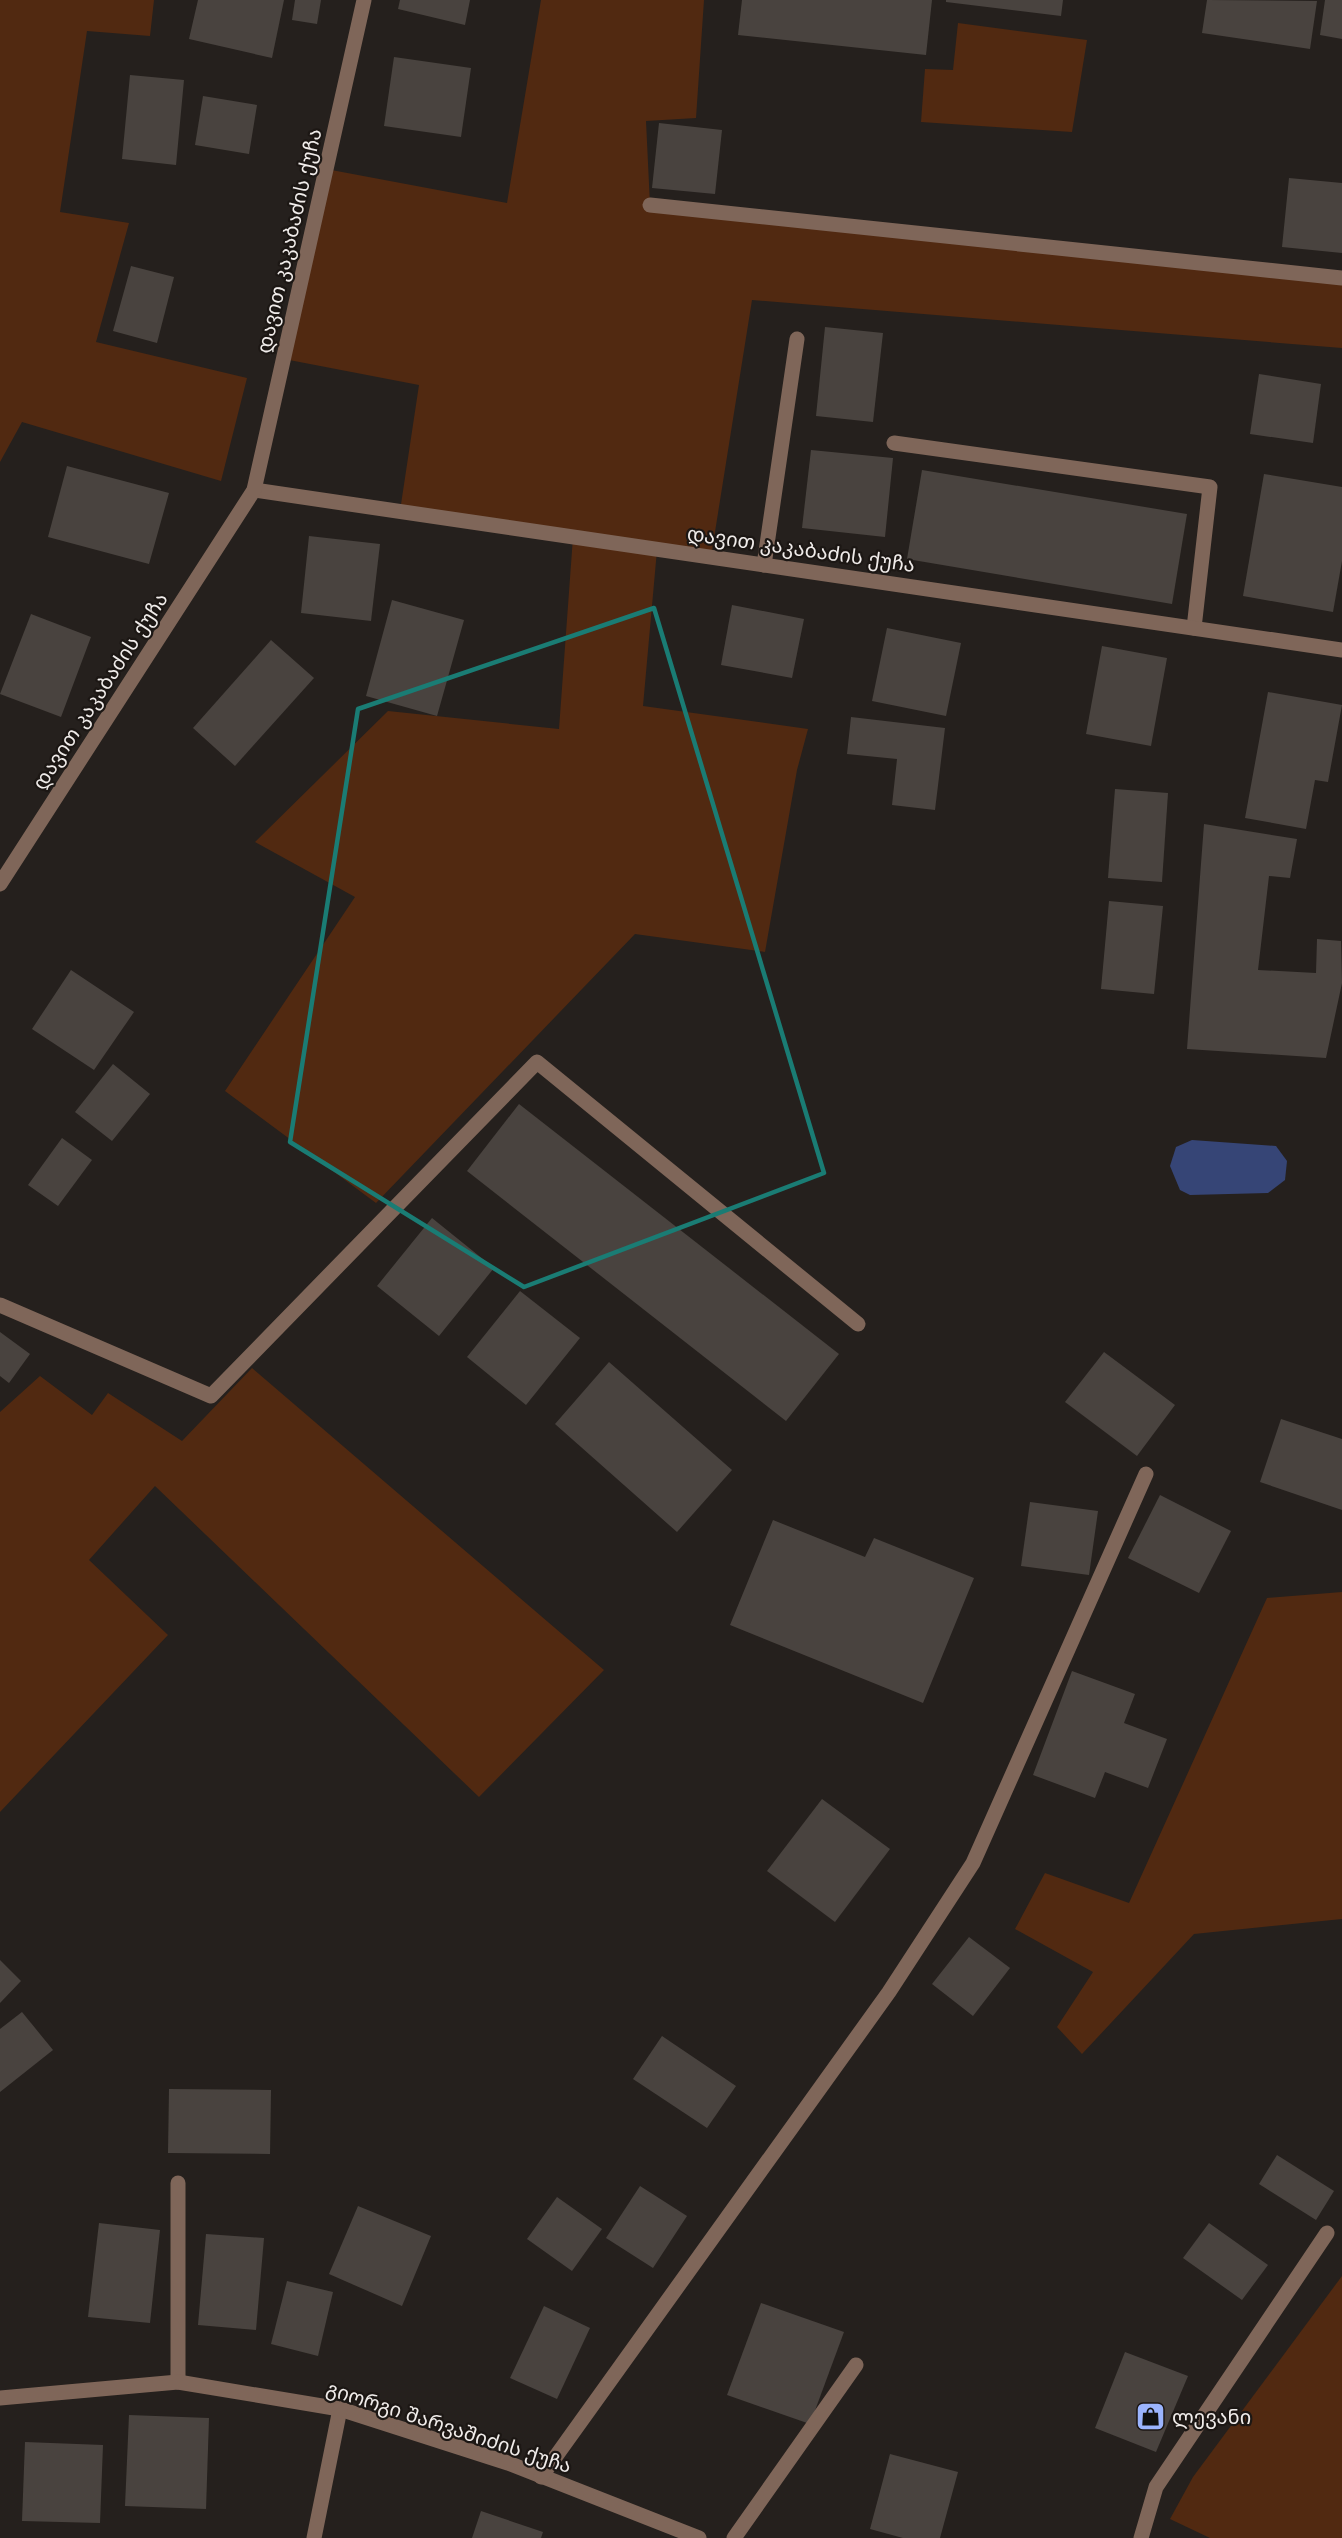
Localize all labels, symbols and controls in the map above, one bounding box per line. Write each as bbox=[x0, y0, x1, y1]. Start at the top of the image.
street label: დავით კაკაბაძის ქუჩა bbox=[252, 127, 328, 356]
street label: დავით კაკაბაძის ქუჩა bbox=[685, 522, 916, 578]
street label: დავით კაკაბაძის ქუჩა bbox=[28, 589, 174, 795]
street label: გიორგი შარვაშიძის ქუჩა bbox=[323, 2377, 574, 2478]
shop icon: ლევანი bbox=[1135, 2401, 1167, 2433]
place label: ლევანი bbox=[1172, 2406, 1251, 2430]

